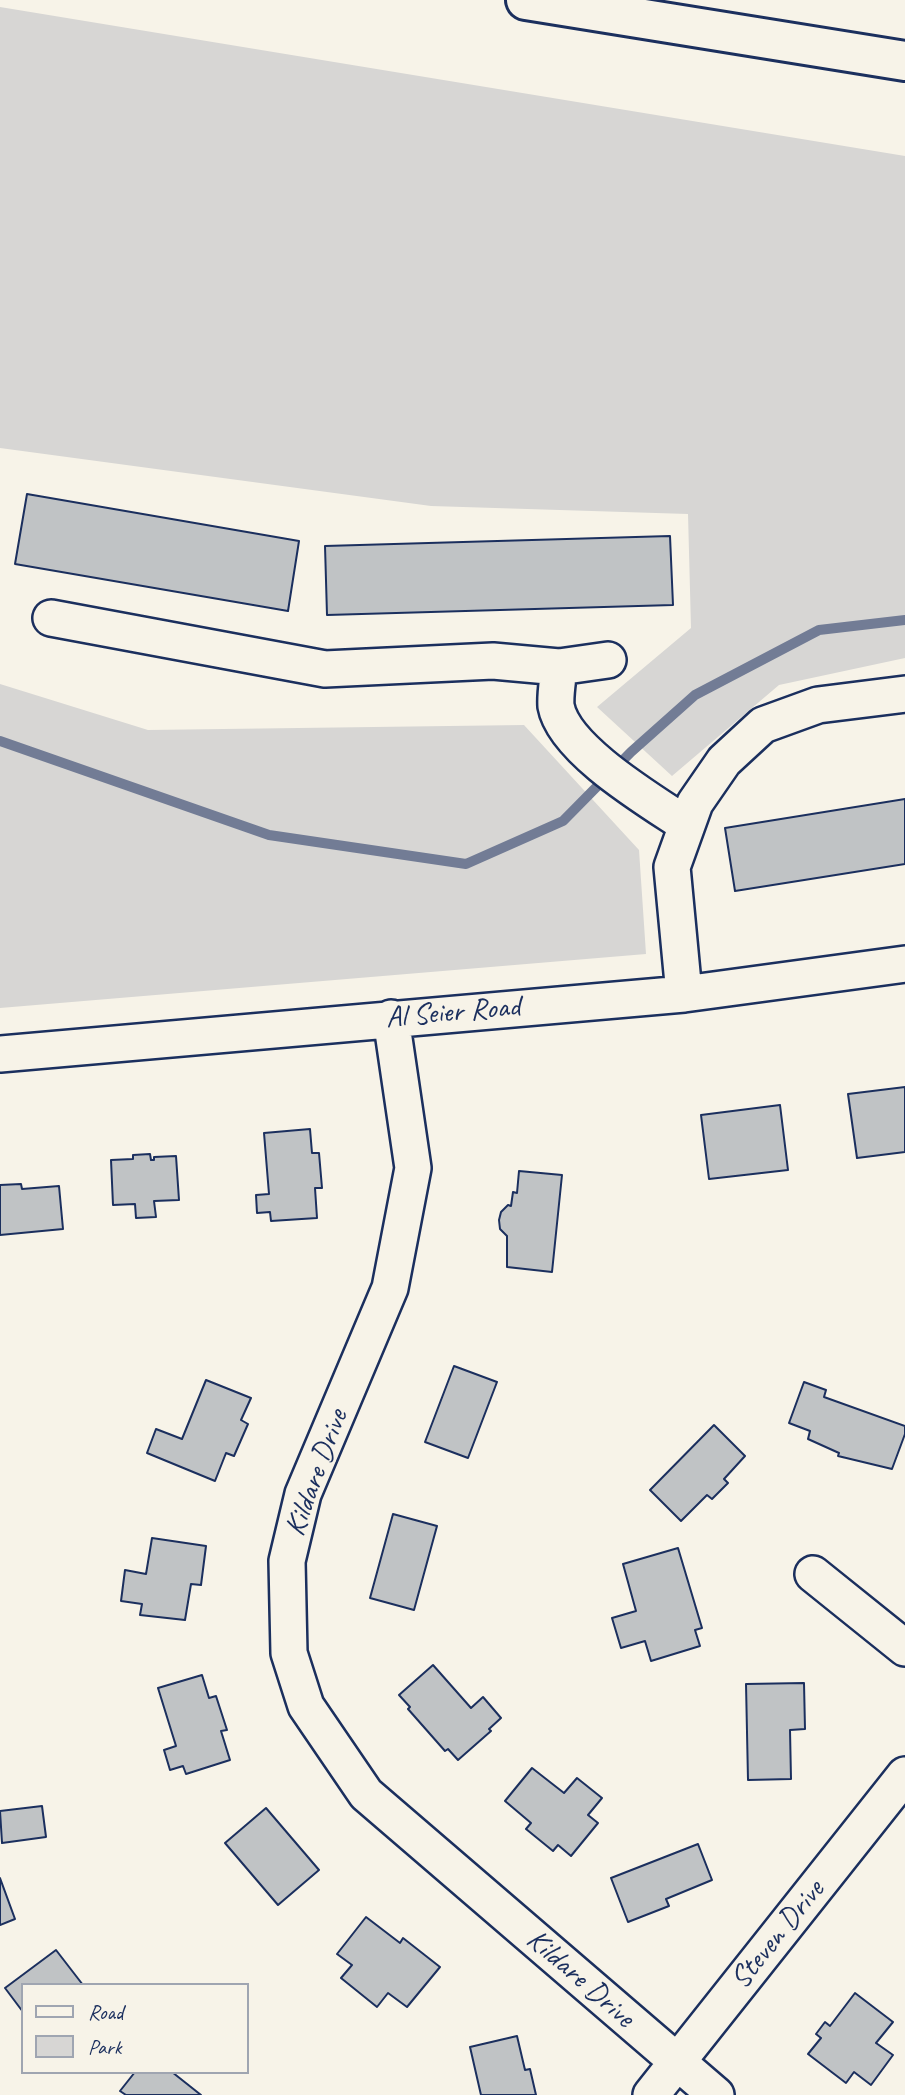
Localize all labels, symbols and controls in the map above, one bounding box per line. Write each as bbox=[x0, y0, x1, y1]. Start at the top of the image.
street label: Al Seier Road bbox=[384, 989, 522, 1037]
street label: Kildare Drive bbox=[278, 1405, 356, 1541]
street label: Steven Drive bbox=[723, 1873, 833, 1997]
street label: Kildare Drive bbox=[519, 1922, 641, 2036]
legend bbox=[21, 1983, 248, 2074]
text: Road bbox=[88, 1999, 123, 2025]
text: Park bbox=[88, 2034, 121, 2060]

